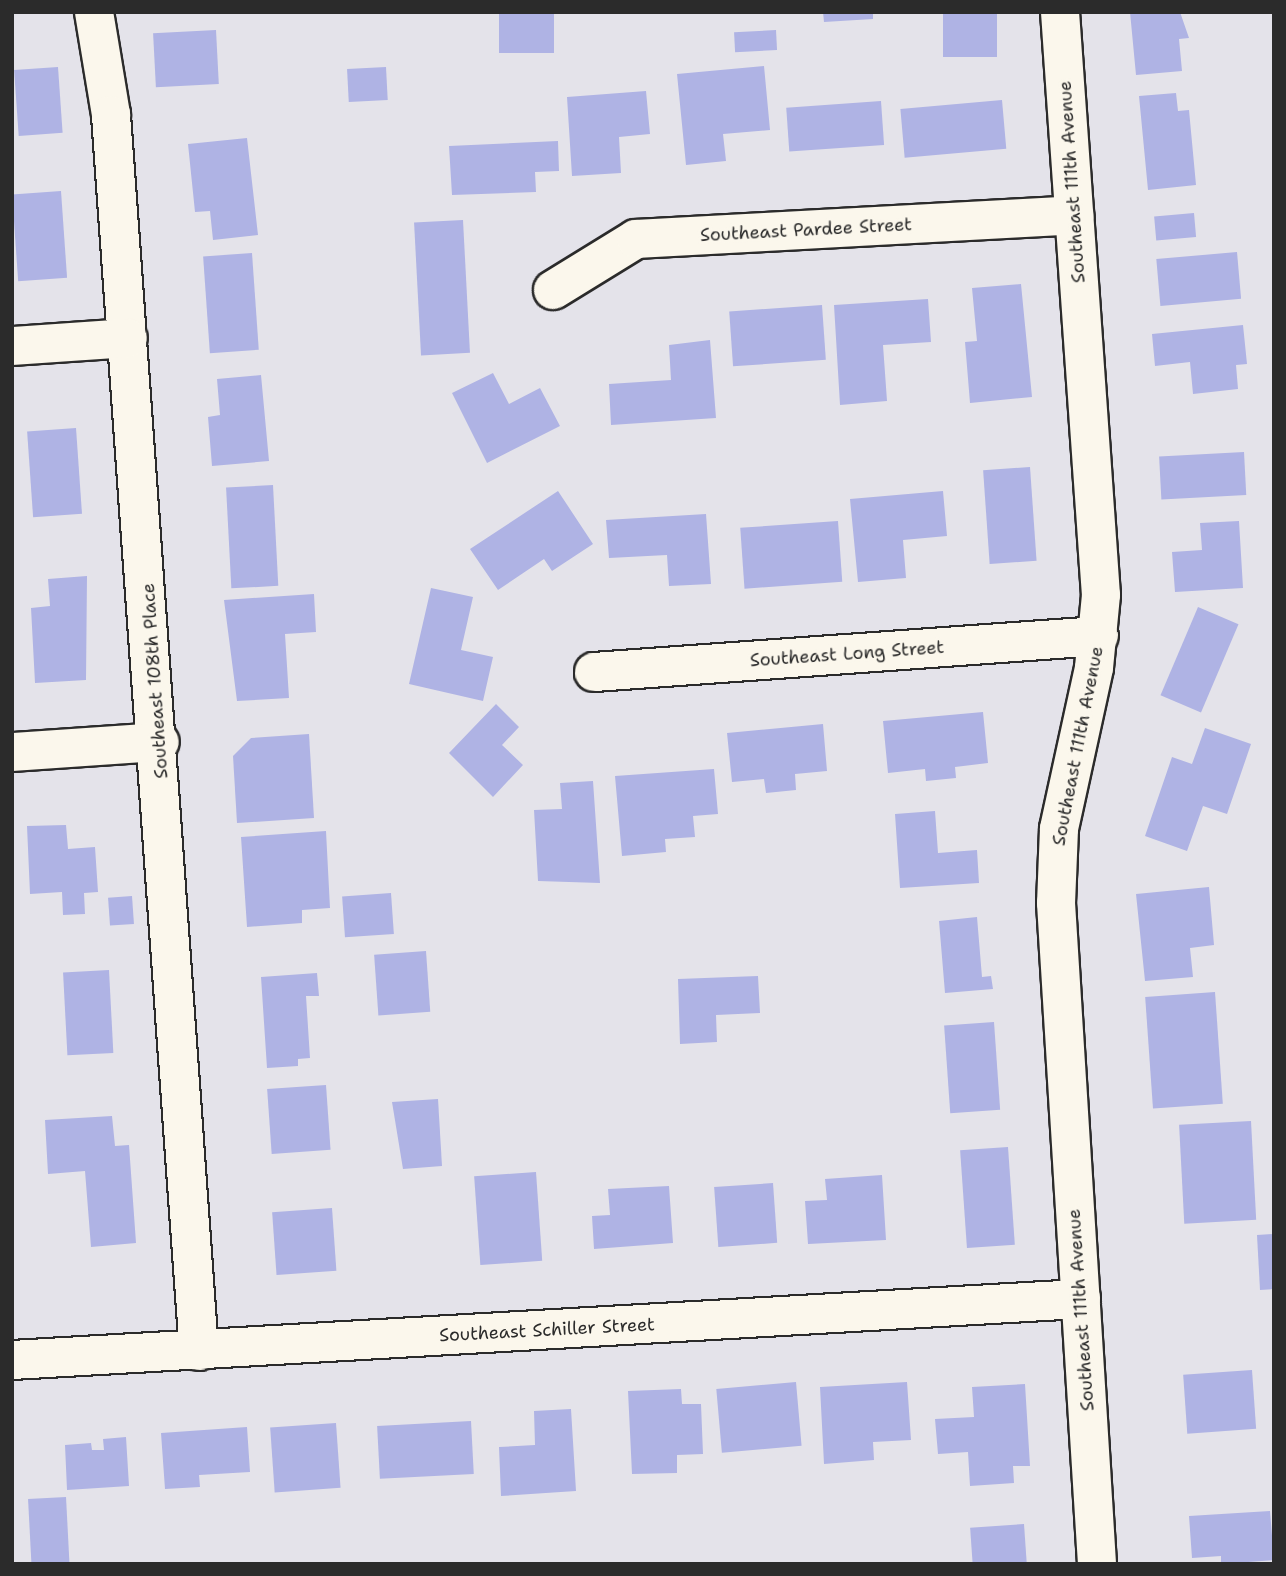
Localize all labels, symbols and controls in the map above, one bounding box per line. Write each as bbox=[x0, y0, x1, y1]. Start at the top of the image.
street label: Southeast 111th Avenue bbox=[1054, 80, 1090, 284]
street label: Southeast Pardee Street bbox=[700, 214, 912, 246]
street label: Southeast 108th Place bbox=[137, 583, 173, 779]
street label: Southeast Long Street bbox=[749, 636, 945, 672]
street label: Southeast 111th Avenue bbox=[1048, 644, 1108, 848]
street label: Southeast 111th Avenue bbox=[1063, 1208, 1099, 1412]
street label: Southeast Schiller Street bbox=[439, 1314, 655, 1346]

